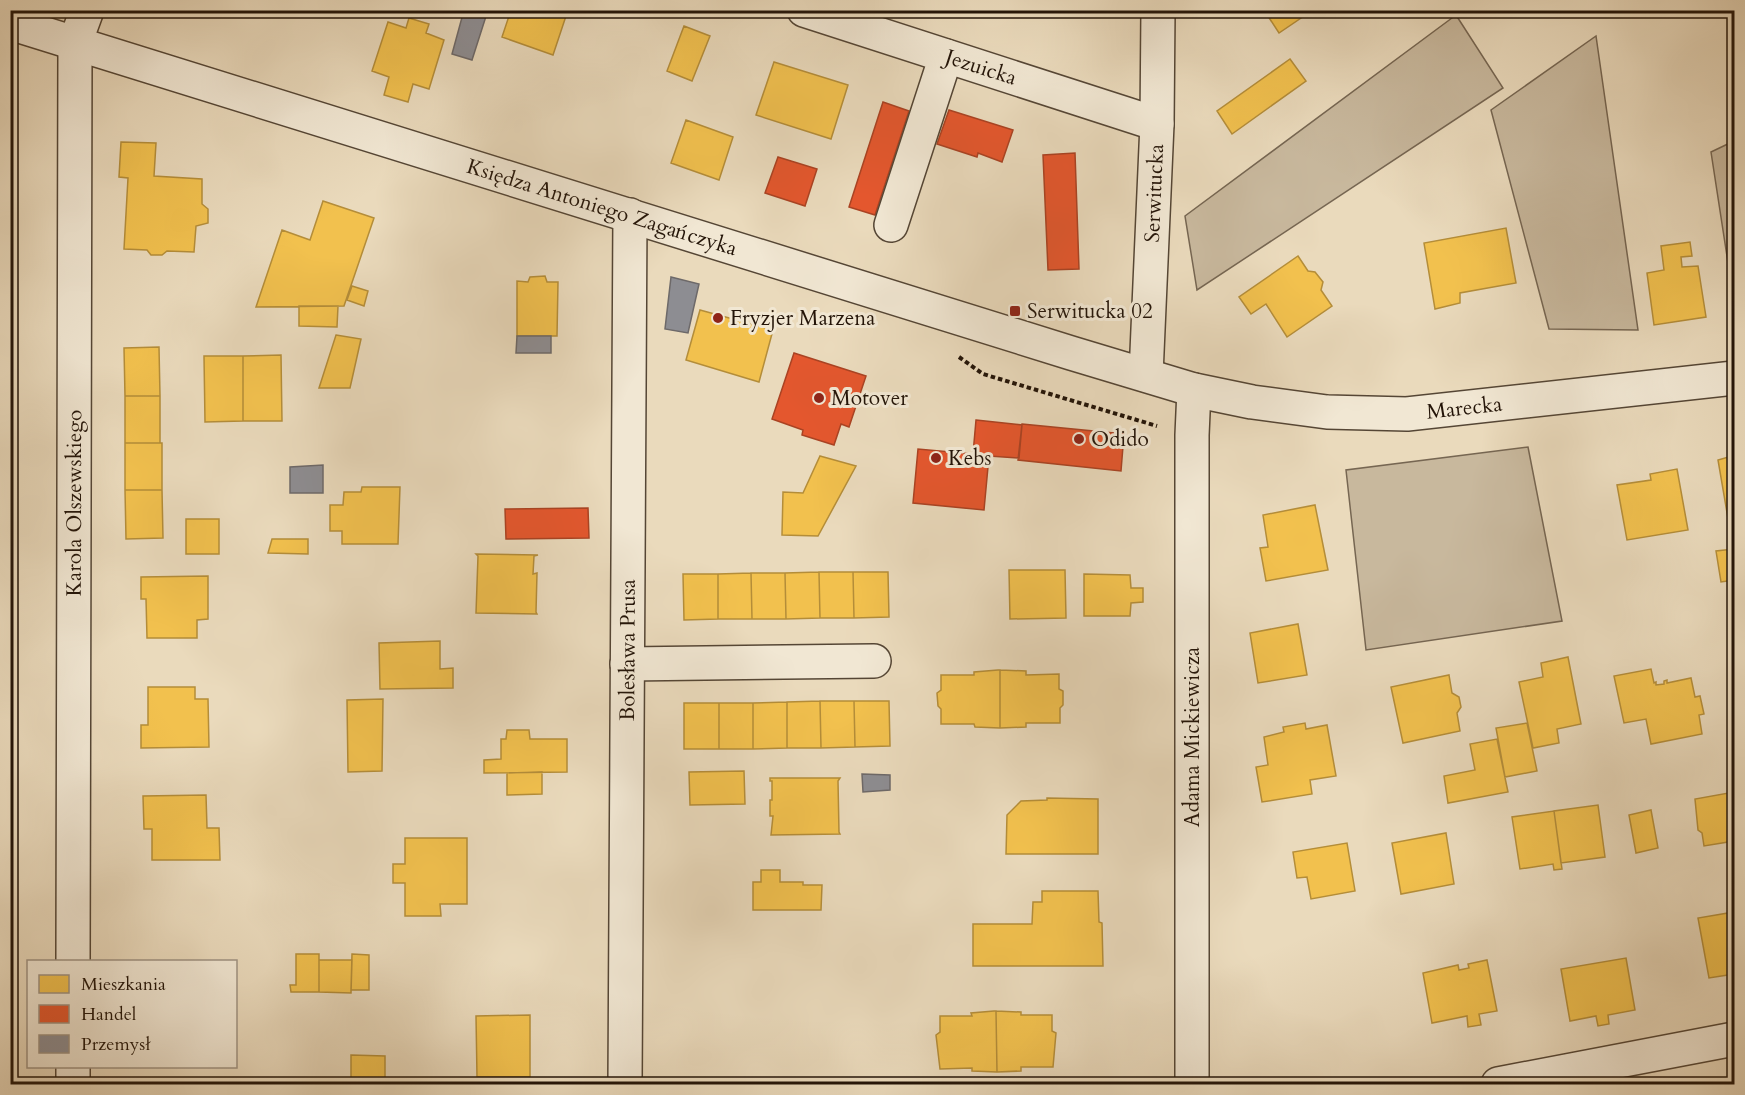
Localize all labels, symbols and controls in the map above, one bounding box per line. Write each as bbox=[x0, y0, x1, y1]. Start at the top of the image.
street label: Jezuicka bbox=[939, 41, 1020, 92]
street label: Serwitucka bbox=[1137, 143, 1171, 243]
street label: Księdza Antoniego Zagańczyka bbox=[463, 151, 741, 263]
place label: Serwitucka 02 bbox=[1027, 297, 1153, 326]
place label: Fryzjer Marzena bbox=[730, 304, 875, 333]
marker: Serwitucka 02 bbox=[1008, 304, 1022, 318]
marker: Fryzjer Marzena bbox=[711, 311, 725, 325]
place label: Motover bbox=[831, 384, 908, 413]
street label: Marecka bbox=[1425, 389, 1504, 426]
marker: Motover bbox=[812, 391, 826, 405]
street label: Karola Olszewskiego bbox=[59, 409, 89, 597]
place label: Odido bbox=[1091, 425, 1149, 454]
marker: Odido bbox=[1072, 432, 1086, 446]
place label: Kebs bbox=[948, 444, 991, 473]
marker: Kebs bbox=[929, 451, 943, 465]
street label: Bolesława Prusa bbox=[613, 579, 642, 721]
street label: Adama Mickiewicza bbox=[1178, 647, 1207, 827]
legend bbox=[27, 960, 237, 1068]
text: Mieszkania bbox=[81, 972, 166, 997]
text: Handel bbox=[81, 1002, 137, 1027]
text: Przemysł bbox=[81, 1032, 151, 1057]

